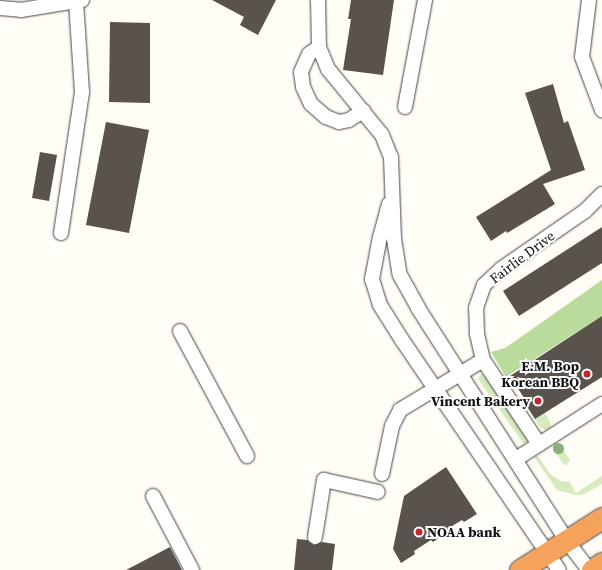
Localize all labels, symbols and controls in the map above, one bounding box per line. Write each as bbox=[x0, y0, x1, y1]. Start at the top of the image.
street label: Fairlie Drive bbox=[486, 227, 558, 287]
place label: E.M. Bop Korean BBQ bbox=[501, 358, 579, 390]
marker: E.M. Bop Korean BBQ bbox=[582, 369, 592, 379]
place label: Vincent Bakery bbox=[431, 393, 530, 409]
marker: Vincent Bakery bbox=[533, 396, 543, 406]
place label: NOAA bank bbox=[427, 524, 501, 540]
marker: NOAA bank bbox=[414, 527, 424, 537]

